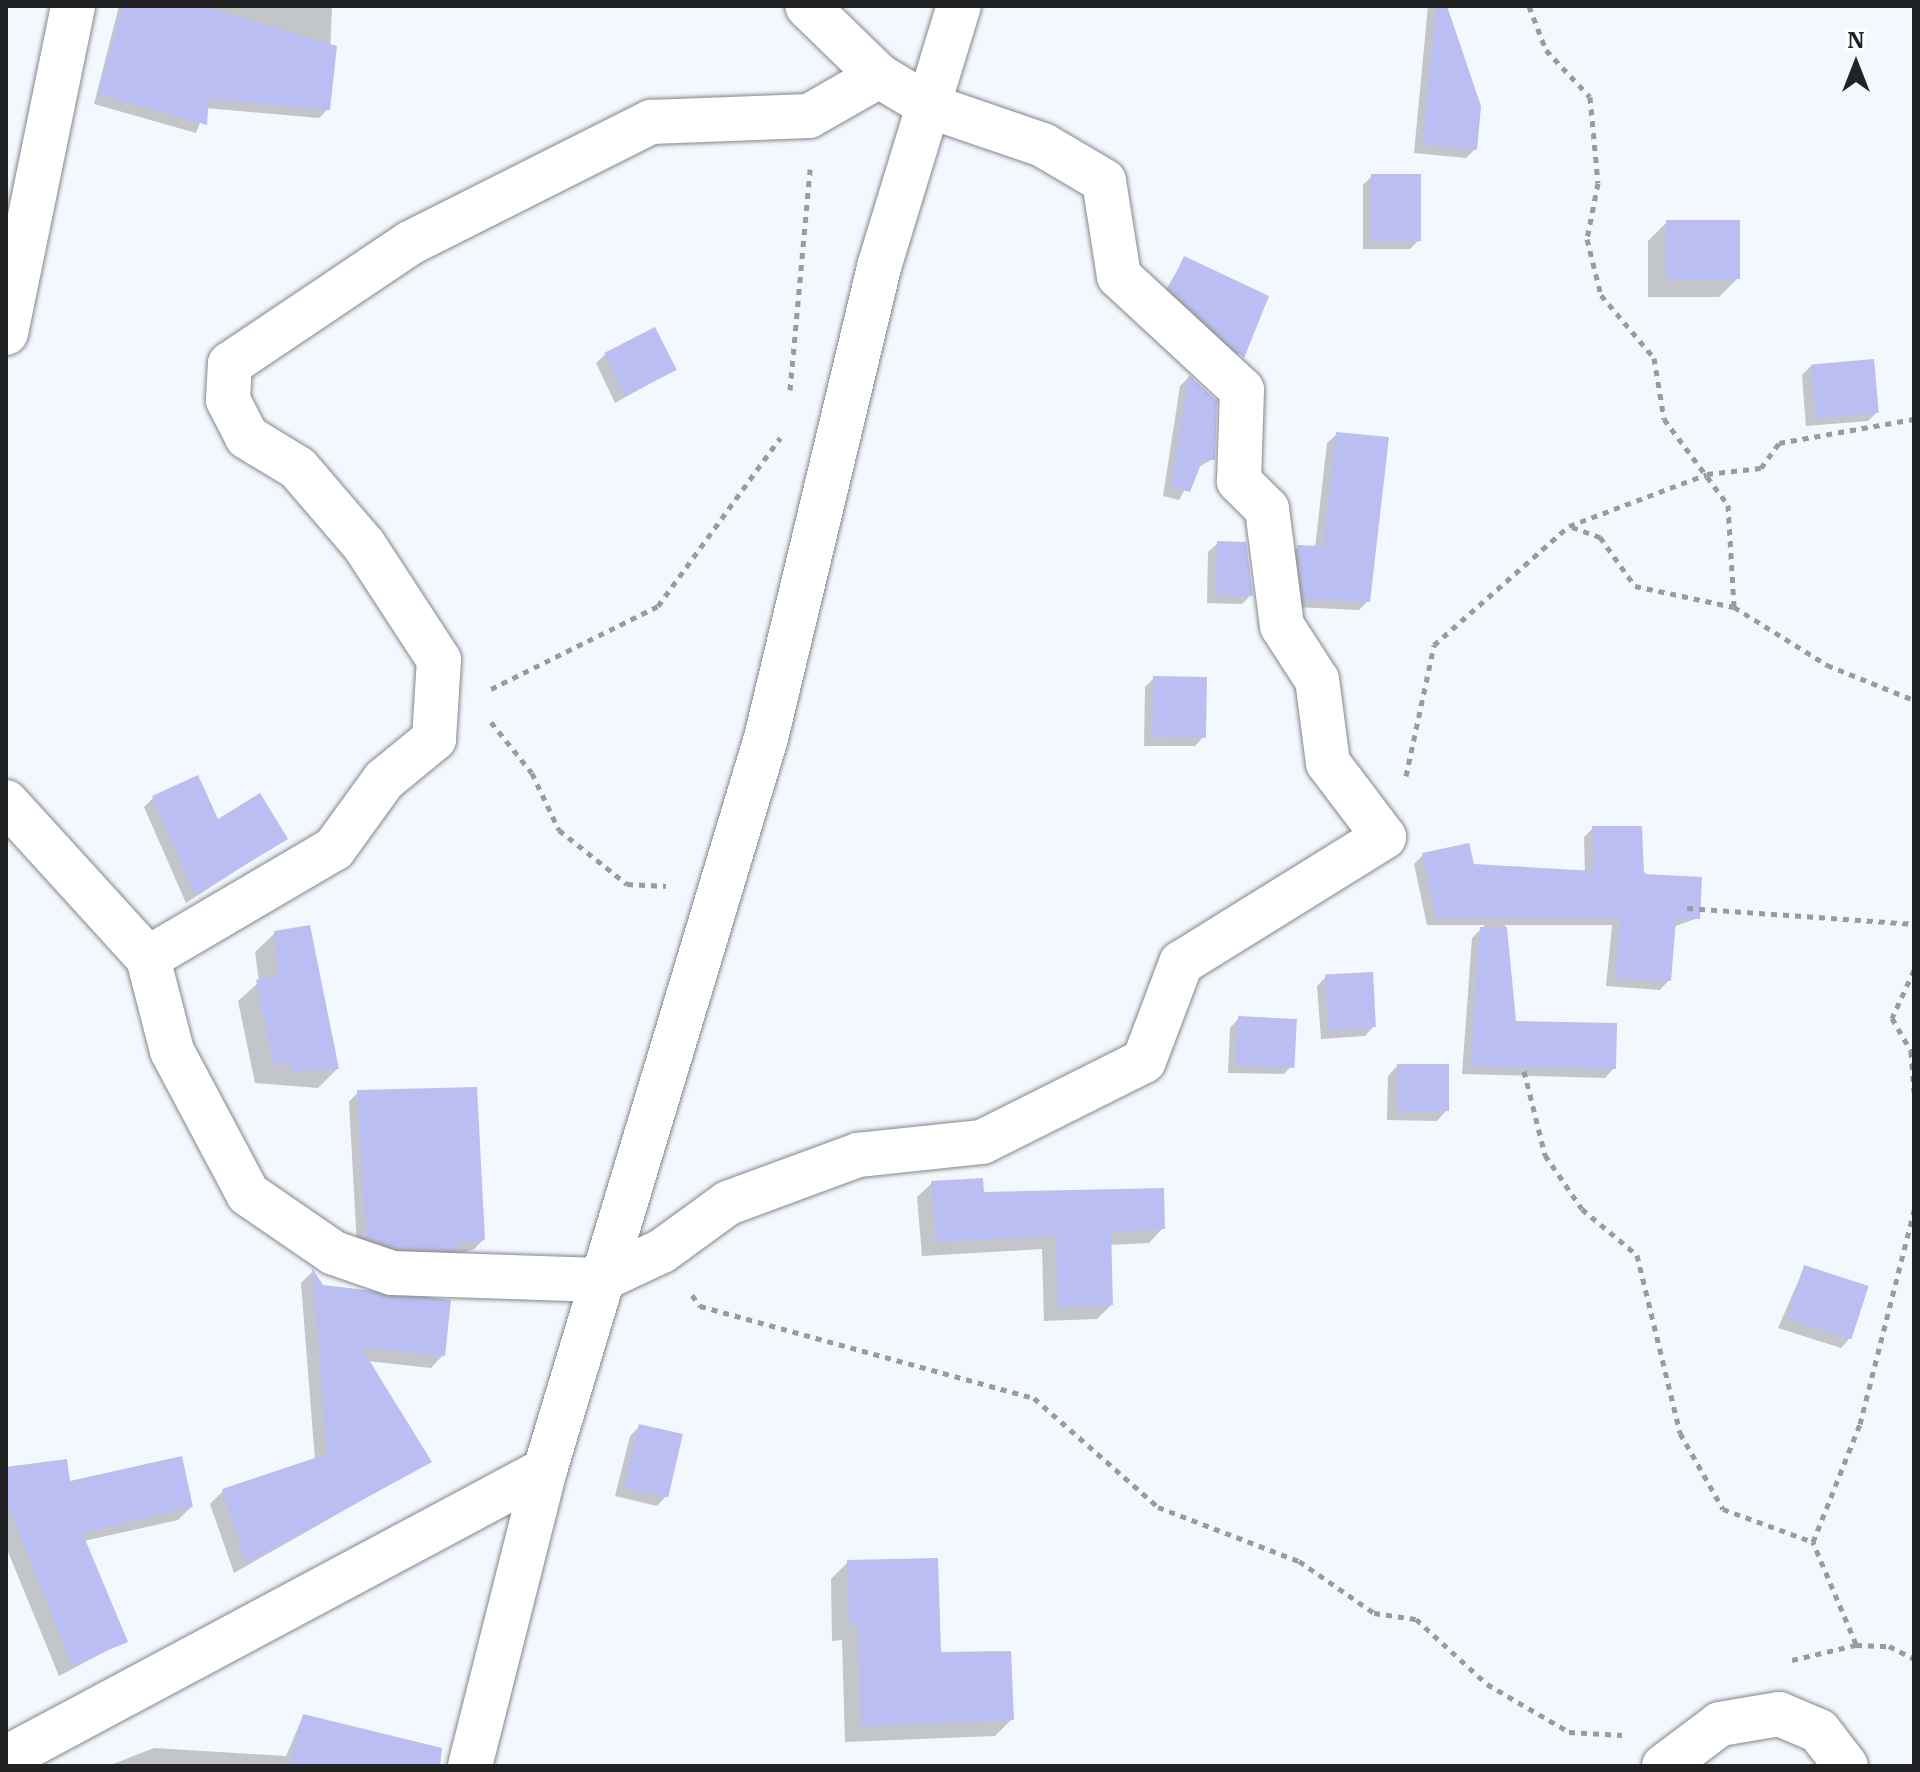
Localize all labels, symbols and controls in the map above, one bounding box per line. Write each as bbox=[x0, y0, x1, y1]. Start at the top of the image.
north arrow bbox=[1816, 24, 1896, 104]
text: N bbox=[1847, 25, 1865, 54]

